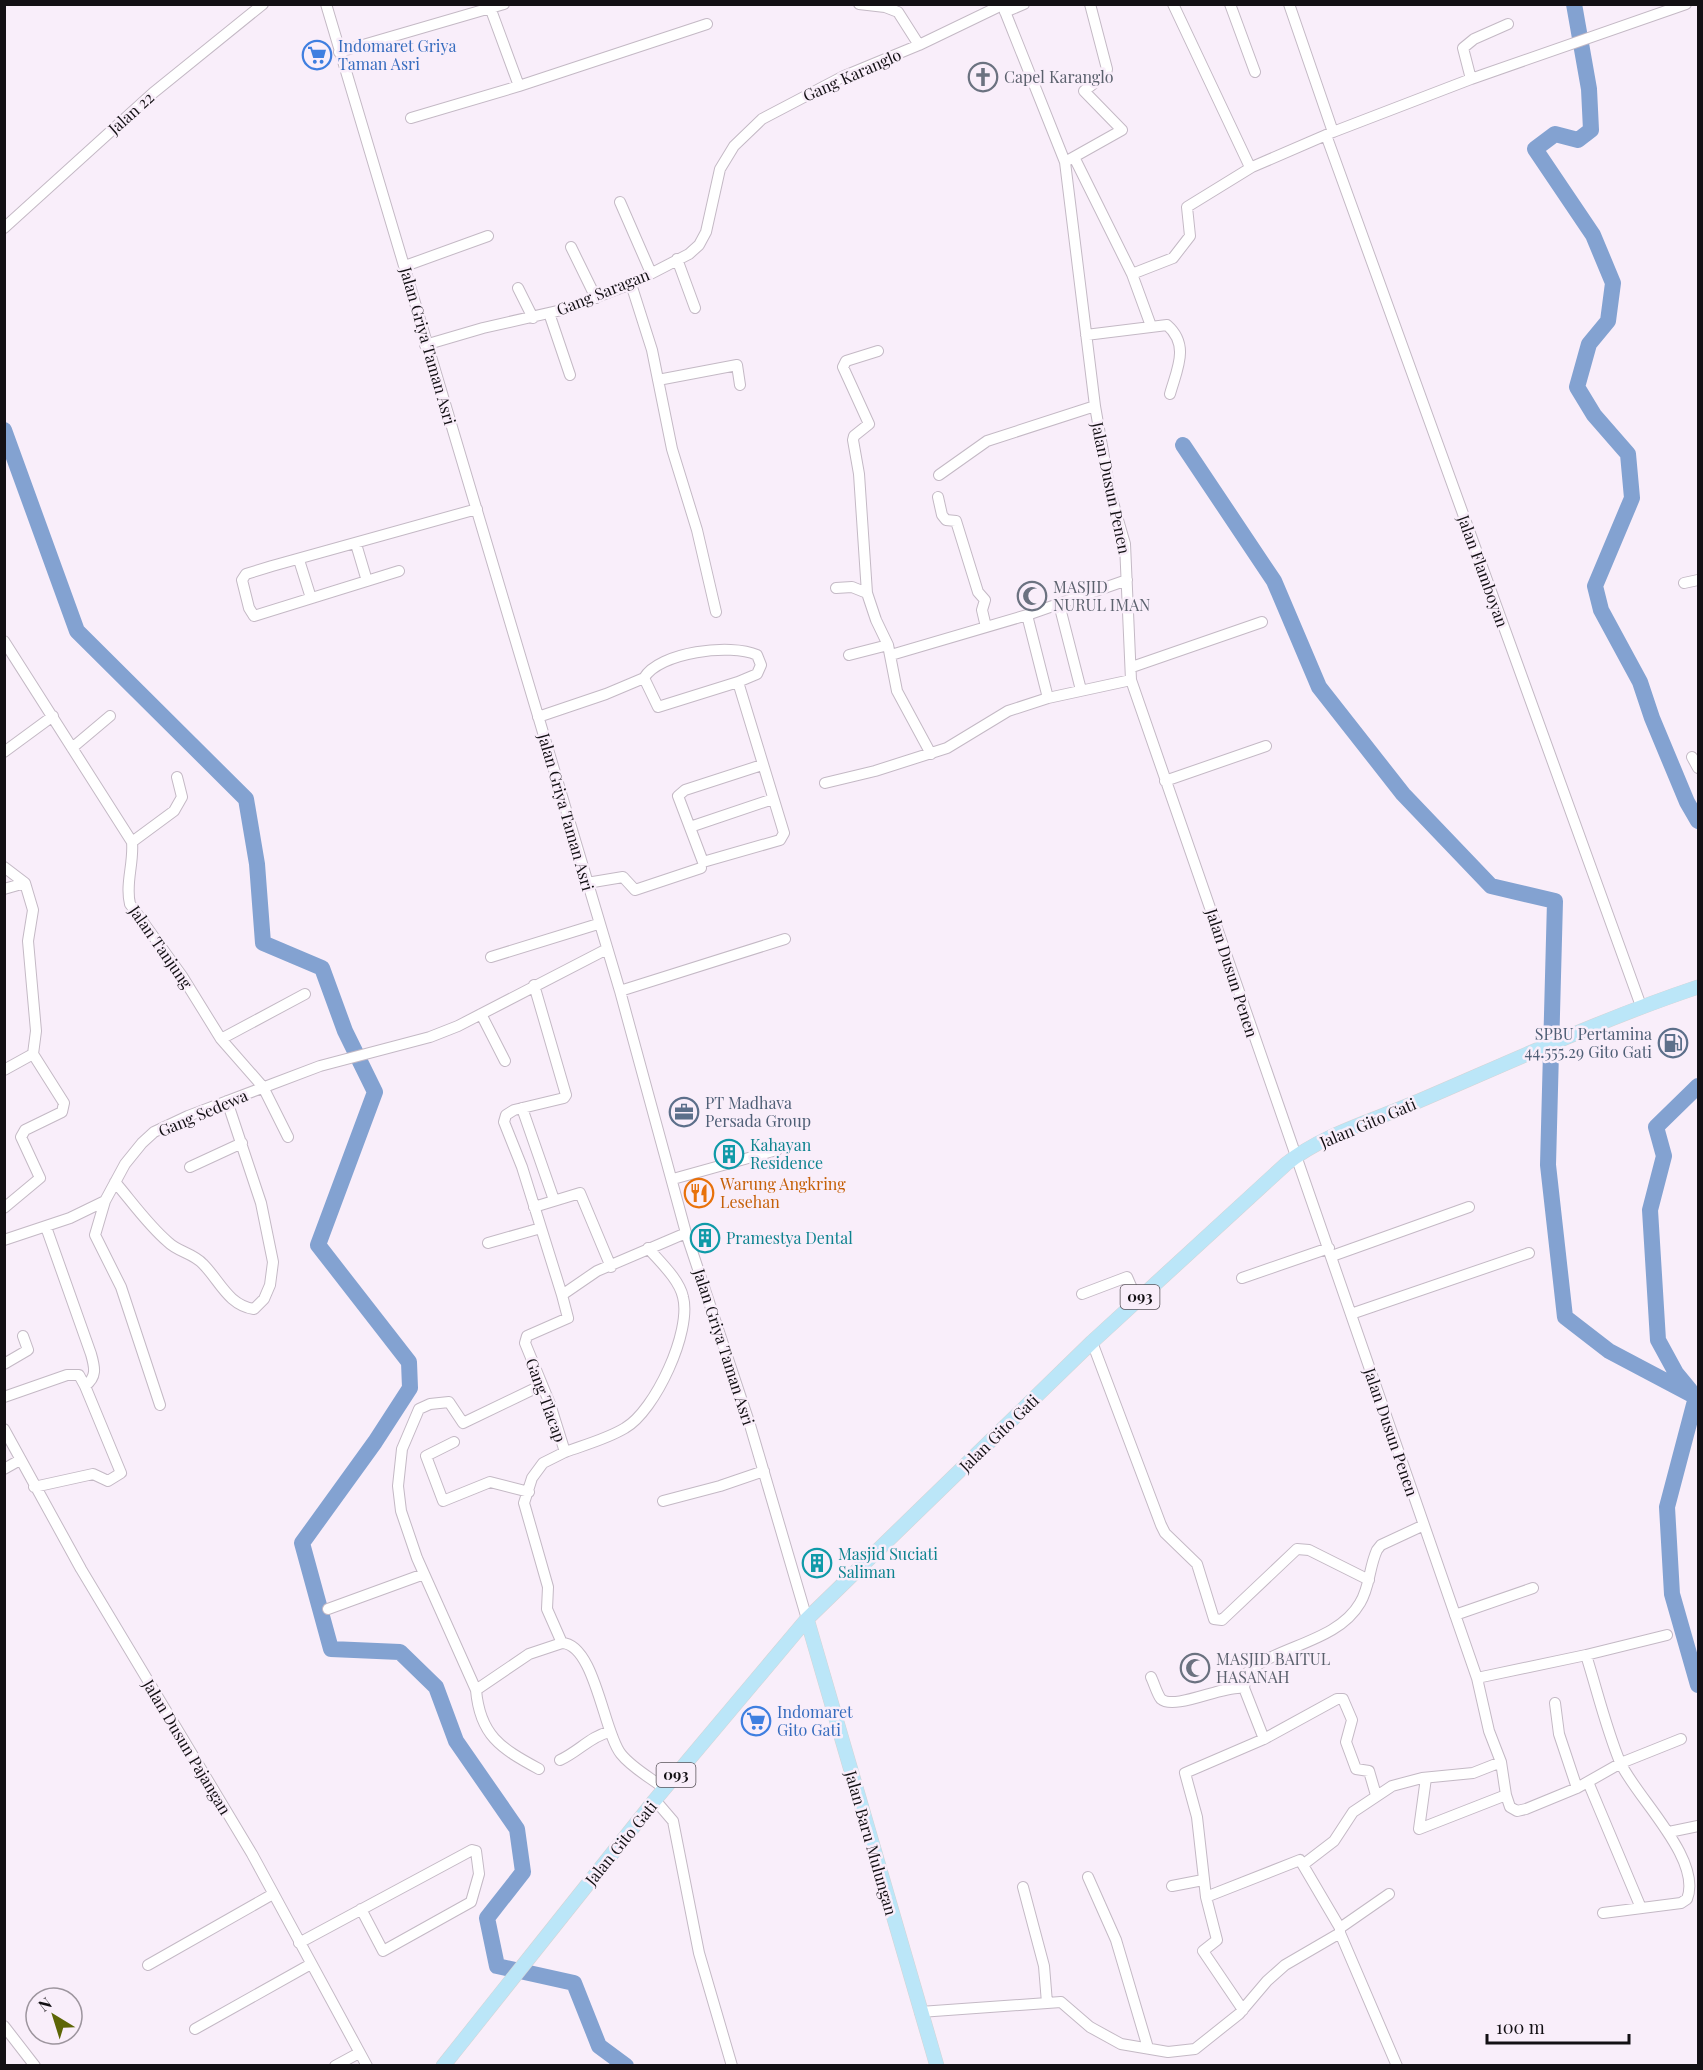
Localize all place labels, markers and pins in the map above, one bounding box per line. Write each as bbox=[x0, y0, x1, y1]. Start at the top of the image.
place label: Indomaret Griya Taman Asri bbox=[338, 35, 457, 74]
supermarket icon: Indomaret Griya Taman Asri bbox=[301, 39, 333, 71]
church icon: Capel Karanglo bbox=[967, 61, 999, 93]
place label: Capel Karanglo bbox=[1004, 66, 1114, 87]
place label: MASJID NURUL IMAN bbox=[1053, 576, 1150, 615]
mosque icon: MASJID NURUL IMAN bbox=[1016, 580, 1048, 612]
place label: SPBU Pertamina 44.555.29 Gito Gati bbox=[1525, 1023, 1652, 1062]
fuel station icon: SPBU Pertamina 44.555.29 Gito Gati bbox=[1657, 1027, 1689, 1059]
place label: PT Madhava Persada Group bbox=[705, 1092, 811, 1131]
office icon: PT Madhava Persada Group bbox=[668, 1096, 700, 1128]
place label: Kahayan Residence bbox=[750, 1134, 823, 1173]
building icon: Kahayan Residence bbox=[713, 1138, 745, 1170]
place label: Warung Angkring Lesehan bbox=[719, 1173, 846, 1212]
restaurant icon: Warung Angkring Lesehan bbox=[683, 1177, 715, 1209]
building icon: Pramestya Dental bbox=[689, 1222, 721, 1254]
place label: Pramestya Dental bbox=[726, 1227, 853, 1248]
place label: Masjid Suciati Saliman bbox=[838, 1543, 938, 1582]
building icon: Masjid Suciati Saliman bbox=[801, 1547, 833, 1579]
place label: MASJID BAITUL HASANAH bbox=[1216, 1648, 1330, 1687]
mosque icon: MASJID BAITUL HASANAH bbox=[1179, 1652, 1211, 1684]
place label: Indomaret Gito Gati bbox=[777, 1701, 853, 1740]
supermarket icon: Indomaret Gito Gati bbox=[740, 1705, 772, 1737]

